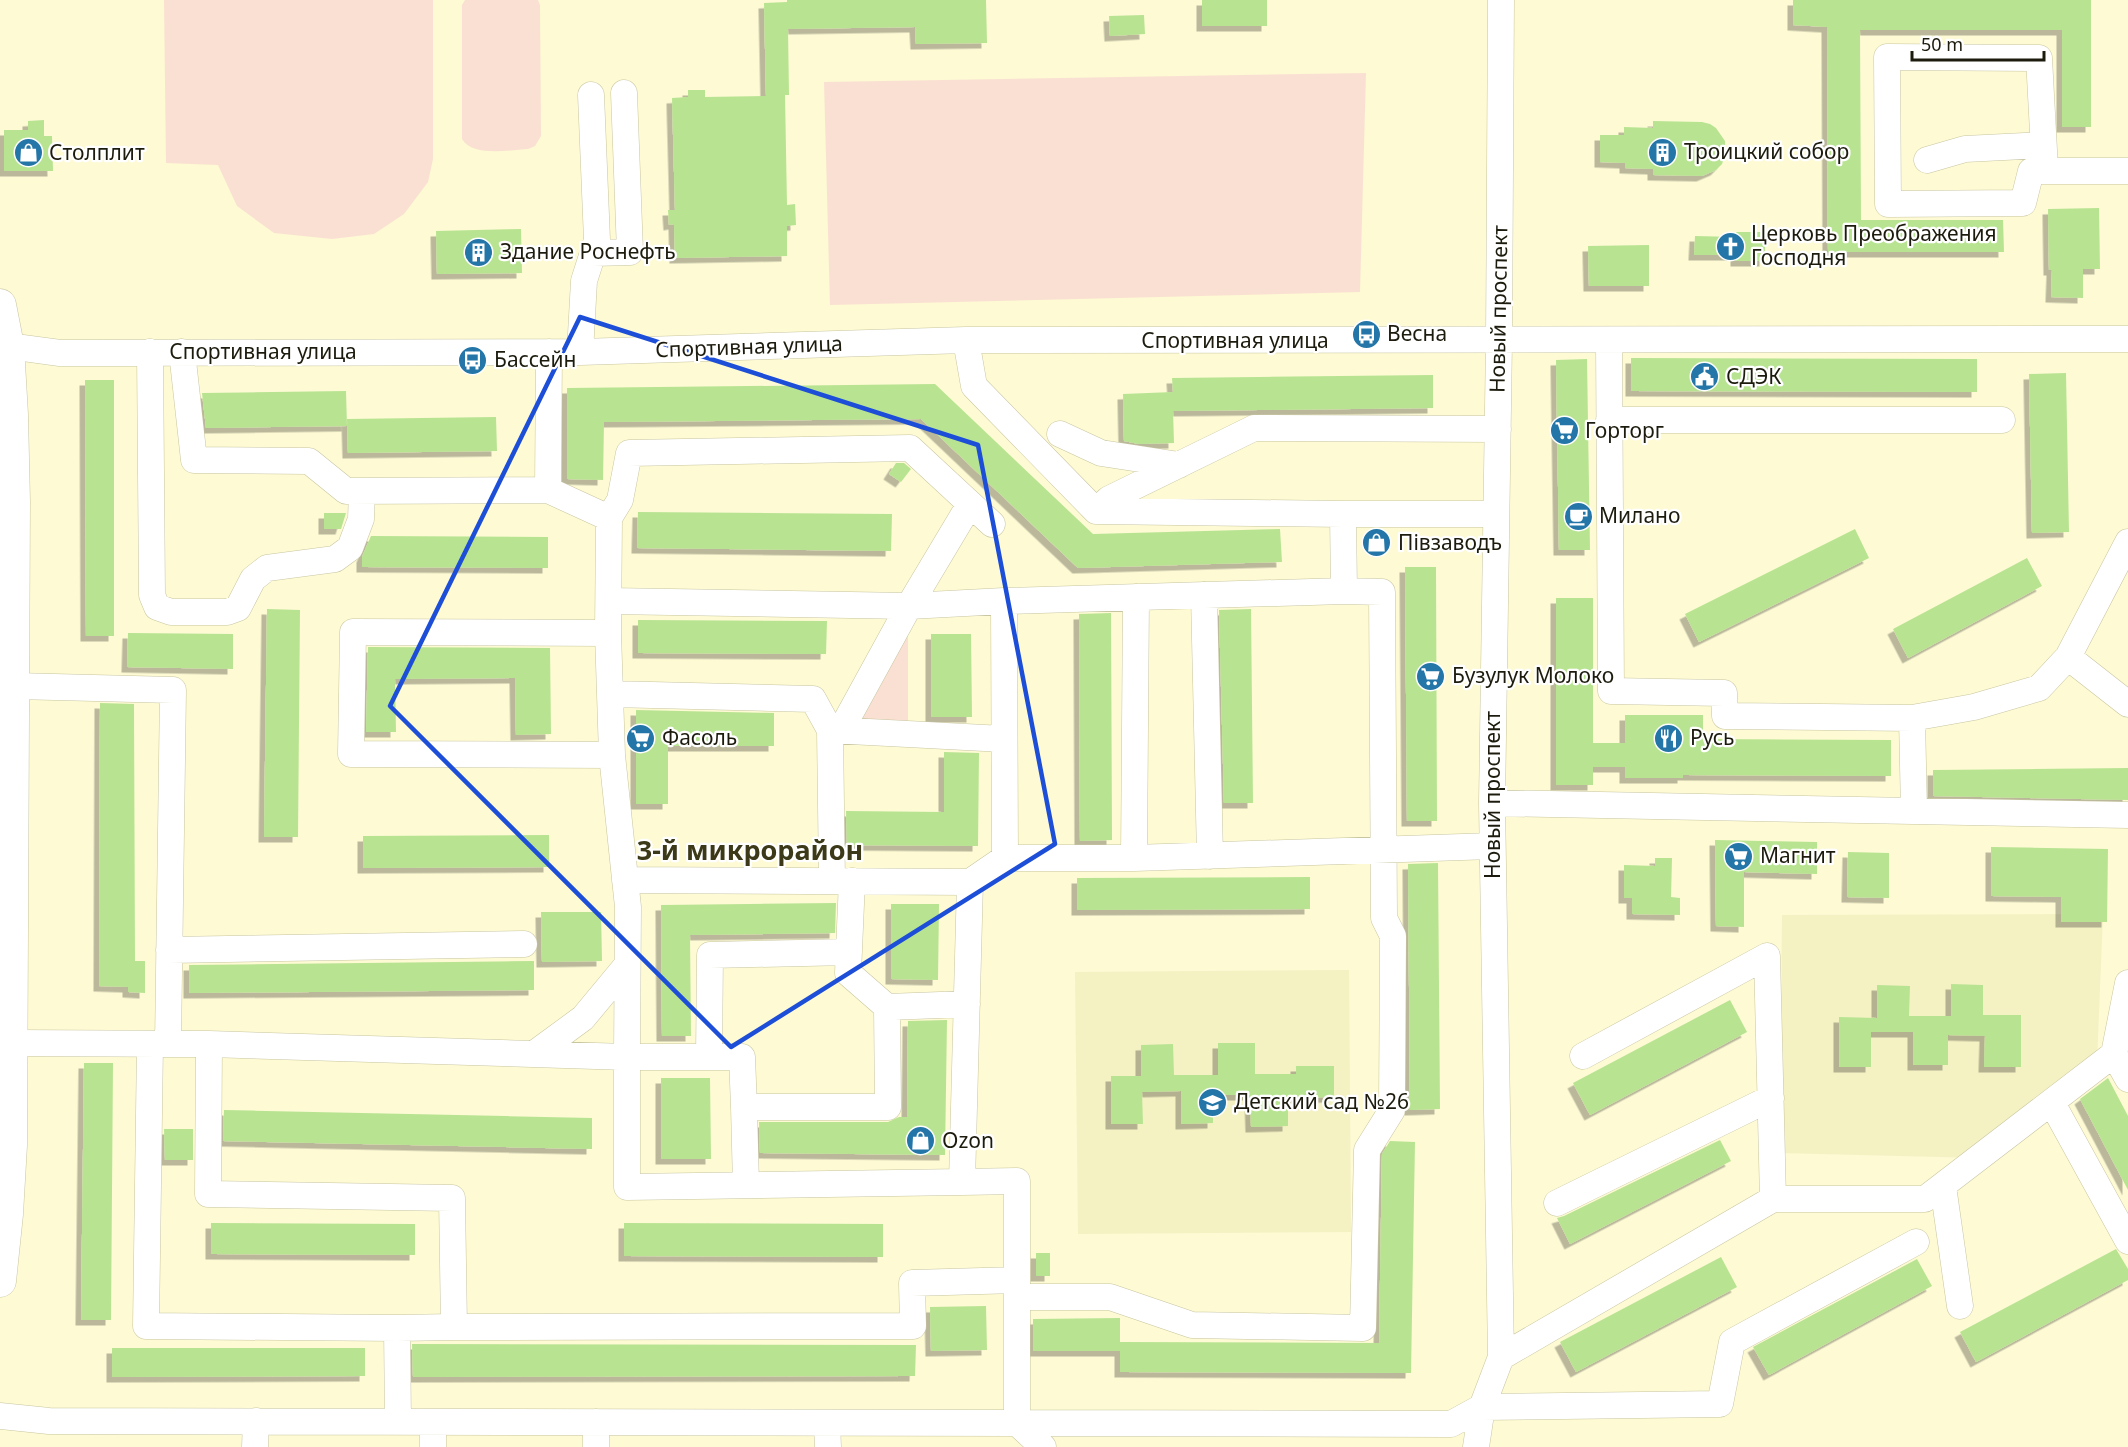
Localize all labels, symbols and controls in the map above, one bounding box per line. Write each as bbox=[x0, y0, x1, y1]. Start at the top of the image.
scale bar bbox=[1912, 24, 2044, 62]
text: 50 m bbox=[1921, 32, 1963, 56]
building icon: Троицкий собор bbox=[1647, 136, 1679, 168]
shop icon: Столплит bbox=[12, 137, 44, 169]
place label: Троицкий собор bbox=[1684, 137, 1849, 165]
place label: Столплит bbox=[49, 138, 145, 166]
place label: Церковь Преображения Господня bbox=[1751, 219, 1997, 271]
street label: Новый проспект bbox=[1483, 225, 1513, 393]
church icon: Церковь Преображения Господня bbox=[1714, 230, 1746, 262]
building icon: Здание Роснефть bbox=[463, 236, 495, 268]
place label: Здание Роснефть bbox=[500, 237, 676, 265]
bus stop icon: Весна bbox=[1350, 318, 1382, 350]
place label: Весна bbox=[1387, 319, 1447, 347]
street label: Спортивная улица bbox=[1141, 326, 1329, 354]
street label: Спортивная улица bbox=[655, 329, 843, 363]
street label: Спортивная улица bbox=[169, 337, 357, 365]
bus stop icon: Бассейн bbox=[457, 344, 489, 376]
place label: Бассейн bbox=[494, 345, 576, 373]
public building icon: СДЭК bbox=[1689, 361, 1721, 393]
place label: СДЭК bbox=[1726, 362, 1781, 390]
supermarket icon: Горторг bbox=[1548, 415, 1580, 447]
place label: Горторг bbox=[1585, 416, 1664, 444]
cafe icon: Милано bbox=[1562, 500, 1594, 532]
place label: Милано bbox=[1599, 501, 1680, 529]
shop icon: Півзаводъ bbox=[1361, 527, 1393, 559]
place label: Півзаводъ bbox=[1398, 528, 1502, 556]
supermarket icon: Бузулук Молоко bbox=[1415, 660, 1447, 692]
place label: Бузулук Молоко bbox=[1452, 661, 1614, 689]
street label: Новый проспект bbox=[1478, 711, 1506, 879]
supermarket icon: Фасоль bbox=[625, 722, 657, 754]
restaurant icon: Русь bbox=[1653, 722, 1685, 754]
place label: Фасоль bbox=[662, 723, 737, 751]
place label: Русь bbox=[1690, 723, 1735, 751]
district label: 3-й микрорайон bbox=[637, 831, 863, 868]
supermarket icon: Магнит bbox=[1723, 840, 1755, 872]
place label: Магнит bbox=[1760, 841, 1836, 869]
school or university icon: Детский сад №26 bbox=[1197, 1086, 1229, 1118]
place label: Детский сад №26 bbox=[1234, 1087, 1409, 1115]
shop icon: Ozon bbox=[905, 1125, 937, 1157]
place label: Ozon bbox=[942, 1126, 994, 1154]

